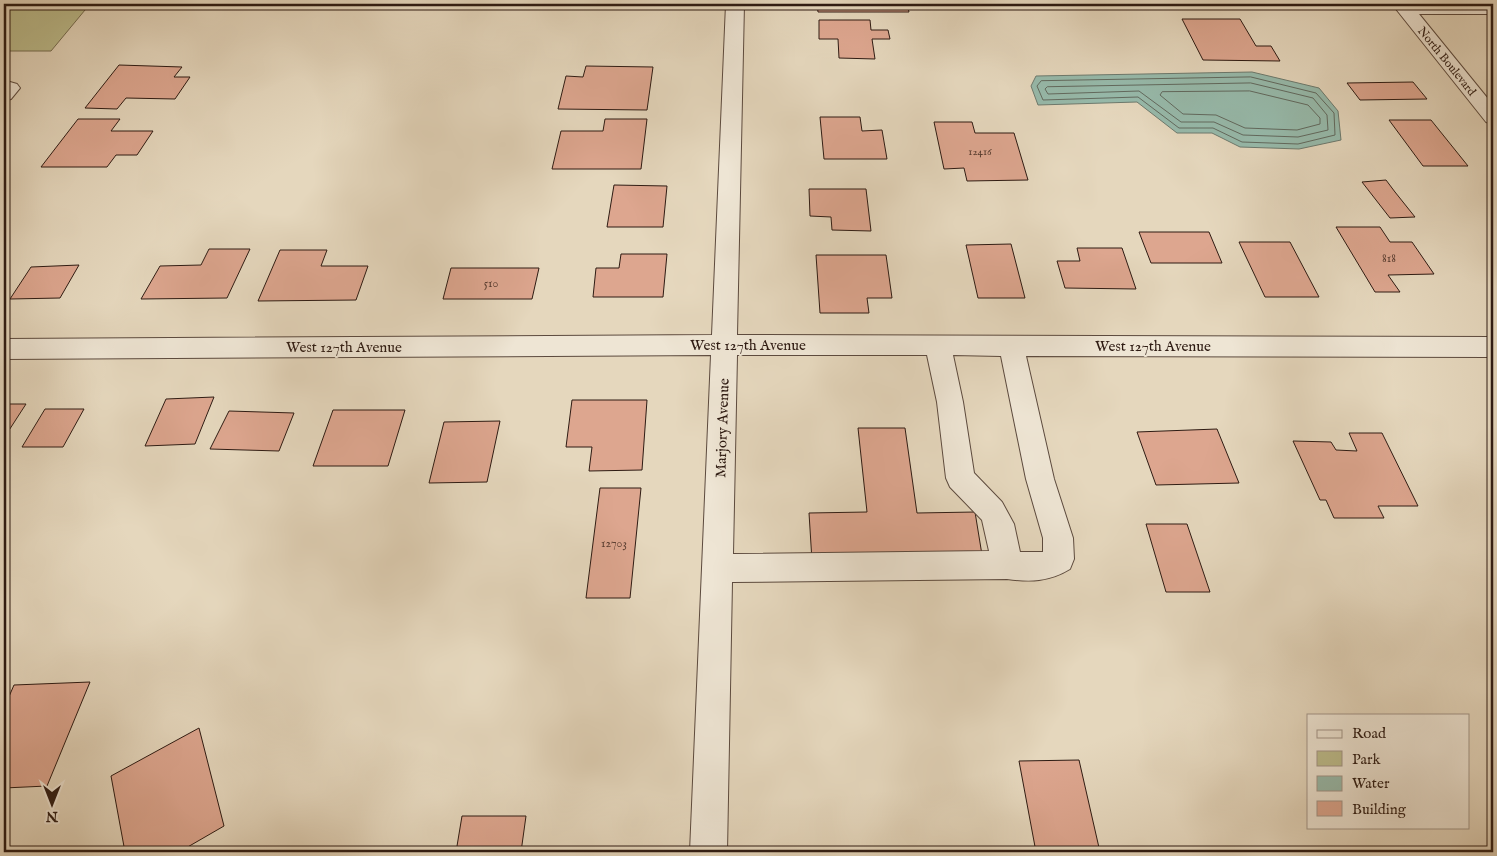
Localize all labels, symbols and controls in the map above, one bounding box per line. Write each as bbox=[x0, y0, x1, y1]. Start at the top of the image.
street label: North Boulevard bbox=[1414, 24, 1479, 99]
house number: 12416 bbox=[968, 145, 992, 159]
house number: 818 bbox=[1382, 251, 1396, 266]
house number: 510 bbox=[484, 276, 498, 291]
street label: West 127th Avenue bbox=[690, 336, 806, 355]
street label: West 127th Avenue bbox=[1095, 337, 1211, 356]
street label: West 127th Avenue bbox=[286, 338, 402, 357]
street label: Marjory Avenue bbox=[711, 378, 734, 478]
house number: 12703 bbox=[601, 536, 627, 551]
legend bbox=[1307, 714, 1470, 828]
text: Road bbox=[1352, 724, 1387, 743]
text: Park bbox=[1352, 750, 1382, 769]
text: Water bbox=[1352, 774, 1390, 793]
north arrow bbox=[28, 778, 78, 828]
text: Building bbox=[1352, 800, 1407, 819]
text: N bbox=[46, 807, 59, 825]

